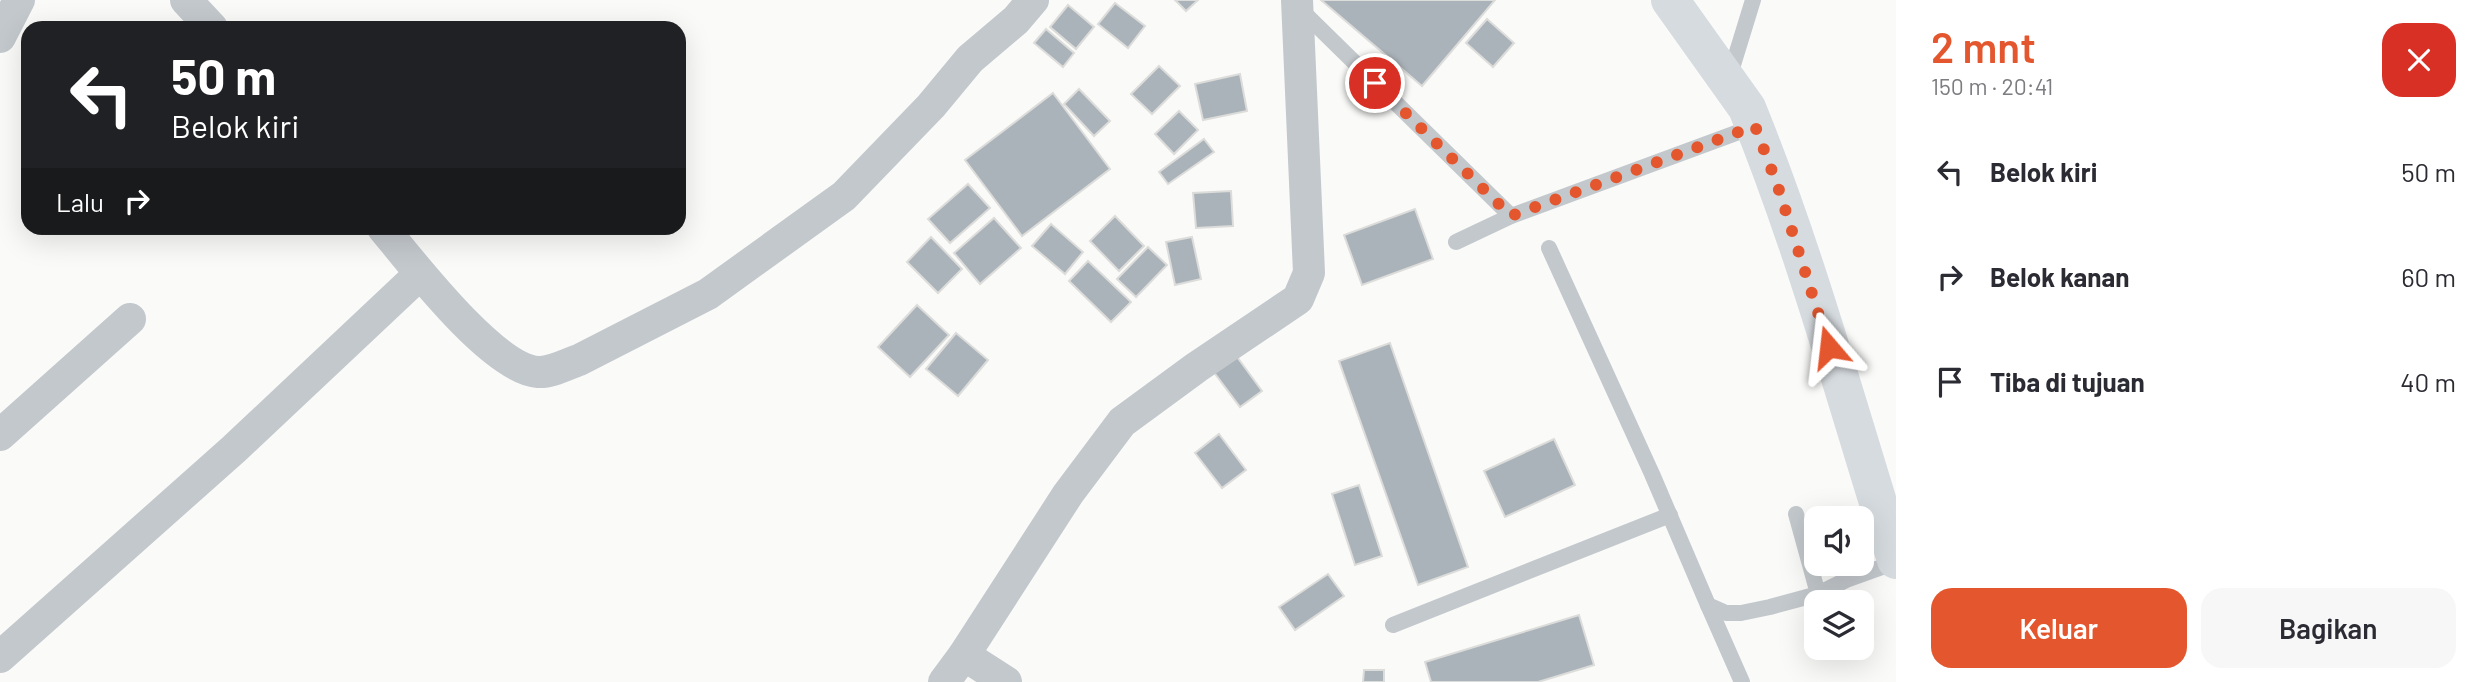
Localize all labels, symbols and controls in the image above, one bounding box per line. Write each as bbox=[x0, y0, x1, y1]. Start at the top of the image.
text: 2 mnt bbox=[1931, 21, 2036, 71]
button: close bbox=[2382, 23, 2456, 97]
text: 50 m bbox=[171, 46, 276, 105]
icon: left bbox=[56, 49, 147, 140]
pin bbox=[1345, 53, 1405, 113]
icon: arrive bbox=[1356, 64, 1394, 102]
text: 150 m · 20:41 bbox=[1931, 72, 2053, 100]
text: Belok kiri bbox=[171, 106, 299, 144]
icon: left bbox=[1931, 153, 1969, 191]
text: Belok kiri bbox=[1990, 156, 2097, 187]
text: 50 m bbox=[2401, 156, 2456, 187]
icon: right bbox=[118, 182, 156, 220]
text: Lalu bbox=[56, 186, 104, 217]
icon: right bbox=[1931, 258, 1969, 296]
text: Belok kanan bbox=[1990, 261, 2129, 292]
text: 60 m bbox=[2401, 261, 2456, 292]
position arrow bbox=[1792, 310, 1866, 384]
icon: arrive bbox=[1931, 363, 1969, 401]
text: Tiba di tujuan bbox=[1990, 366, 2145, 397]
text: 40 m bbox=[2400, 366, 2456, 397]
map controls bbox=[1804, 506, 1874, 660]
button: sound bbox=[1804, 506, 1874, 576]
button: Keluar bbox=[1931, 588, 2187, 668]
button: Bagikan bbox=[2201, 588, 2456, 668]
button: layers bbox=[1804, 590, 1874, 660]

